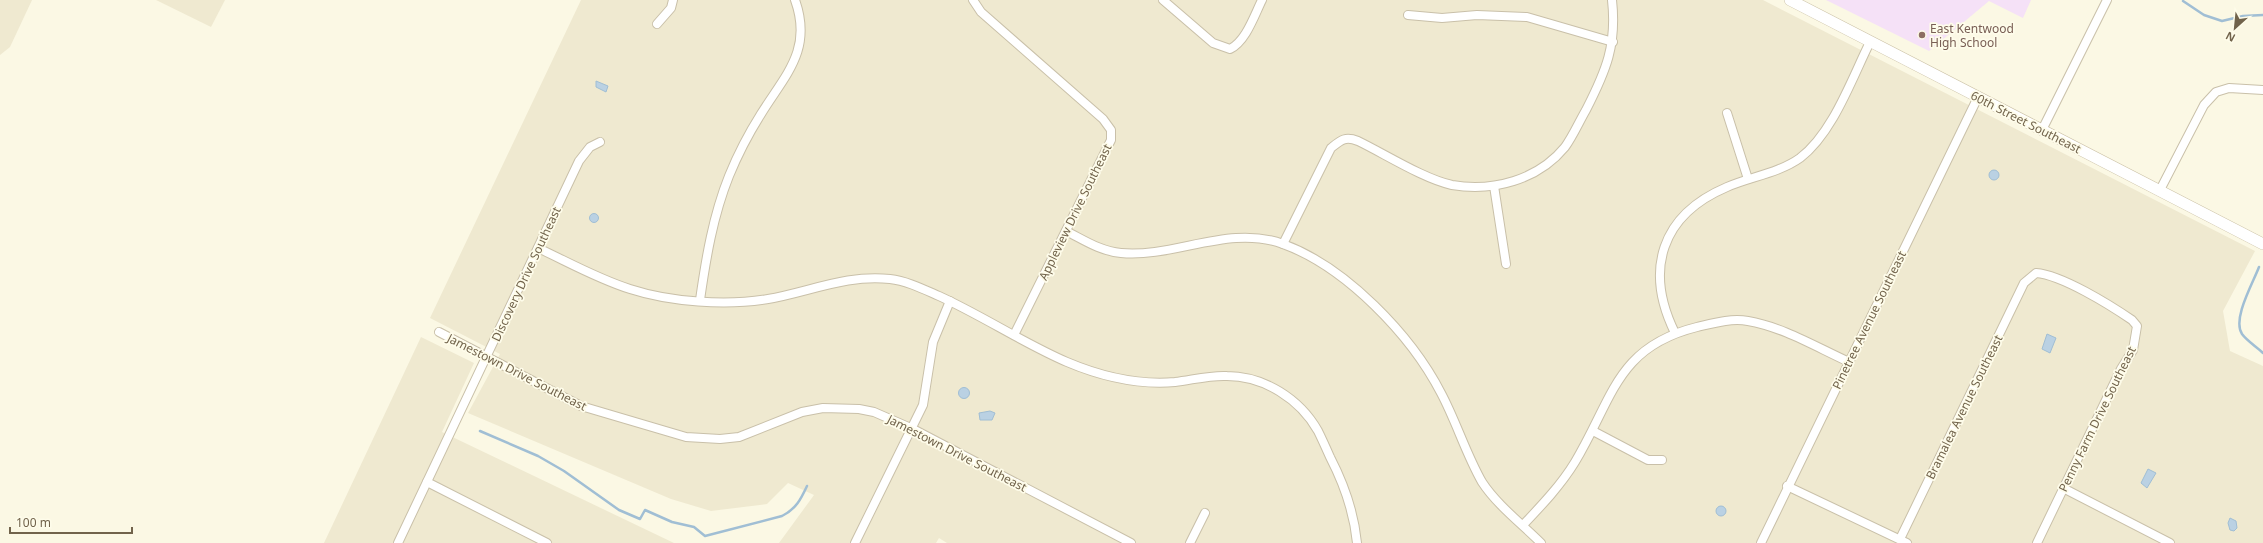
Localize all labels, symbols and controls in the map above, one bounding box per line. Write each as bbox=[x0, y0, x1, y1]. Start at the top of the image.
north arrow bbox=[2215, 8, 2255, 48]
place label: East Kentwood High School bbox=[1930, 20, 2014, 51]
text: N bbox=[2223, 29, 2238, 46]
marker: East Kentwood High School bbox=[1917, 30, 1927, 40]
street label: 60th Street Southeast bbox=[1968, 87, 2085, 158]
street label: Appleview Drive Southeast bbox=[1035, 140, 1116, 283]
street label: Discovery Drive Southeast bbox=[487, 203, 565, 344]
street label: Pinetree Avenue Southeast bbox=[1828, 247, 1910, 392]
street label: Jamestown Drive Southeast bbox=[443, 329, 590, 415]
street label: Bramalea Avenue Southeast bbox=[1922, 331, 2007, 482]
street label: Penny Farm Drive Southeast bbox=[2054, 343, 2140, 495]
street label: Jamestown Drive Southeast bbox=[883, 410, 1030, 496]
scale bar bbox=[10, 509, 132, 535]
text: 100 m bbox=[16, 514, 51, 531]

